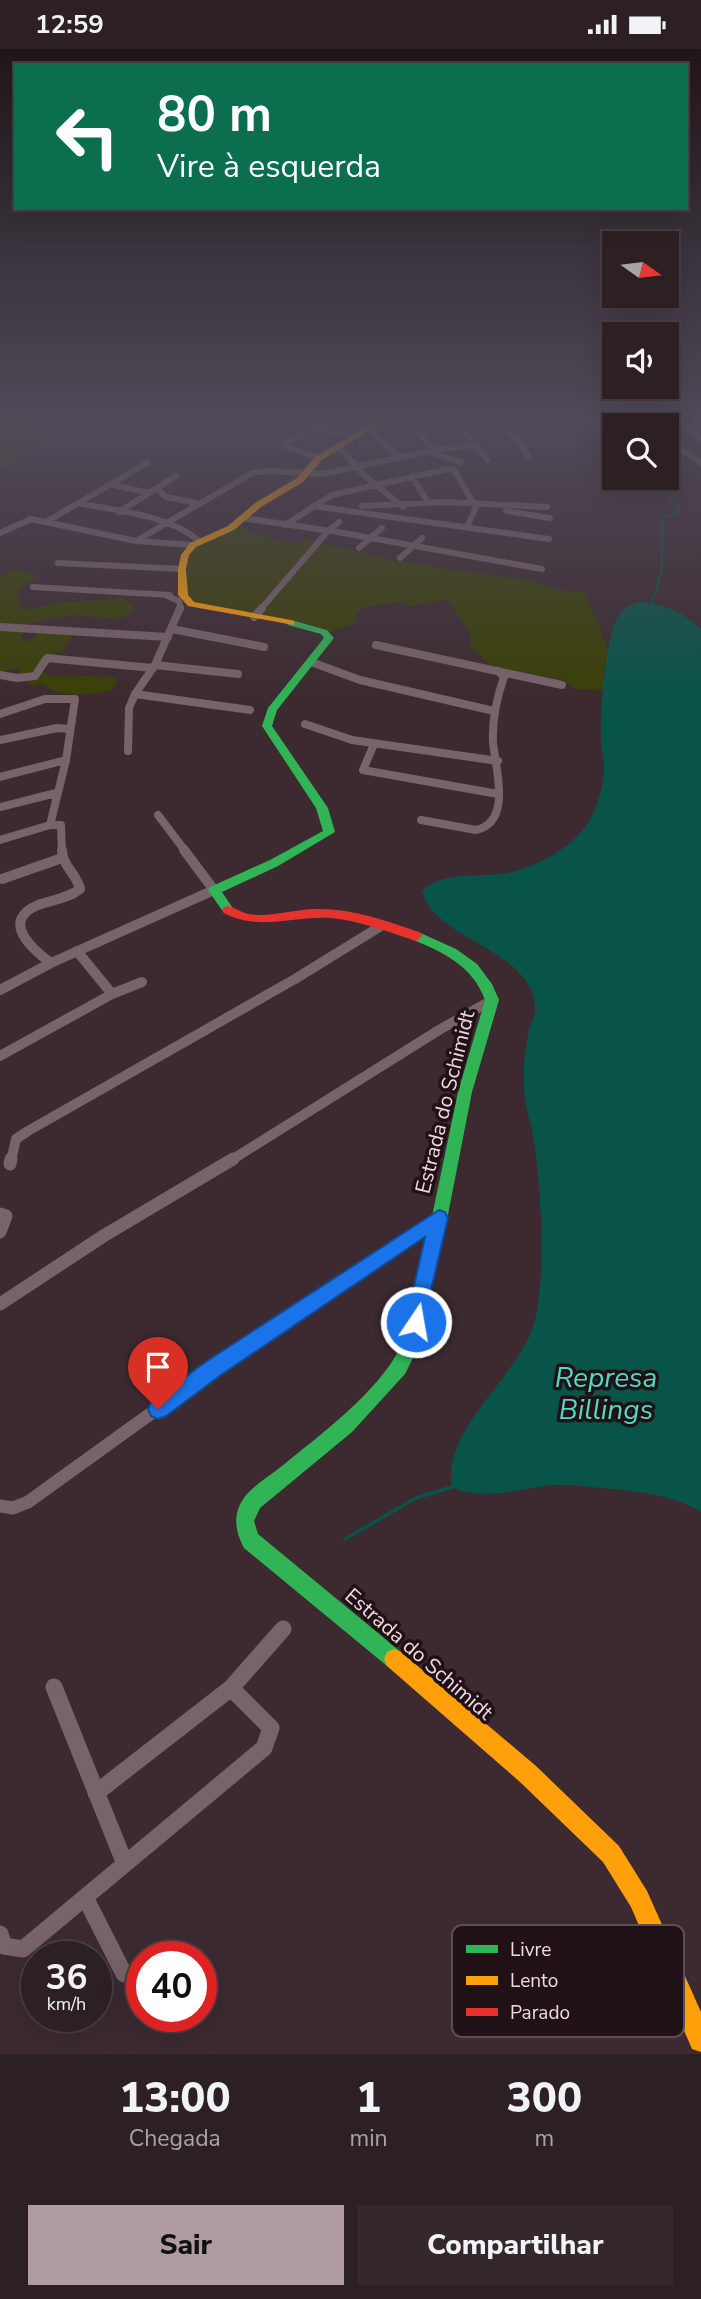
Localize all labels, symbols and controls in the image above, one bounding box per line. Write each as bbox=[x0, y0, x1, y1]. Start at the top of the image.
text: 12:59 bbox=[35, 7, 104, 42]
text: 80 m bbox=[157, 81, 272, 148]
icon: left bbox=[42, 91, 133, 182]
text: Vire à esquerda bbox=[157, 145, 381, 188]
north arrow bbox=[602, 231, 679, 308]
map controls bbox=[602, 231, 679, 490]
button: sound bbox=[602, 322, 679, 399]
button: search bbox=[602, 413, 679, 490]
street label: Estrada do Schimidt bbox=[409, 1007, 481, 1197]
position arrow bbox=[379, 1285, 453, 1359]
pin bbox=[128, 1337, 188, 1409]
icon: arrive bbox=[139, 1348, 177, 1386]
water label: Represa Billings bbox=[555, 1359, 657, 1429]
street label: Estrada do Schimidt bbox=[339, 1582, 500, 1727]
legend bbox=[452, 1925, 684, 2037]
text: Livre bbox=[510, 1937, 551, 1963]
speed limit sign: 40 bbox=[126, 1941, 217, 2032]
text: 36 bbox=[45, 1954, 88, 2001]
text: Lento bbox=[510, 1968, 558, 1994]
text: km/h bbox=[47, 1992, 86, 2016]
text: Parado bbox=[510, 2000, 570, 2026]
text: 13:00 bbox=[119, 2070, 231, 2127]
text: 1 bbox=[356, 2070, 381, 2127]
text: 300 bbox=[507, 2070, 582, 2127]
text: Chegada bbox=[129, 2123, 221, 2154]
text: min bbox=[350, 2123, 388, 2154]
text: m bbox=[534, 2123, 554, 2154]
button: Sair bbox=[28, 2205, 344, 2285]
button: Compartilhar bbox=[358, 2205, 673, 2285]

